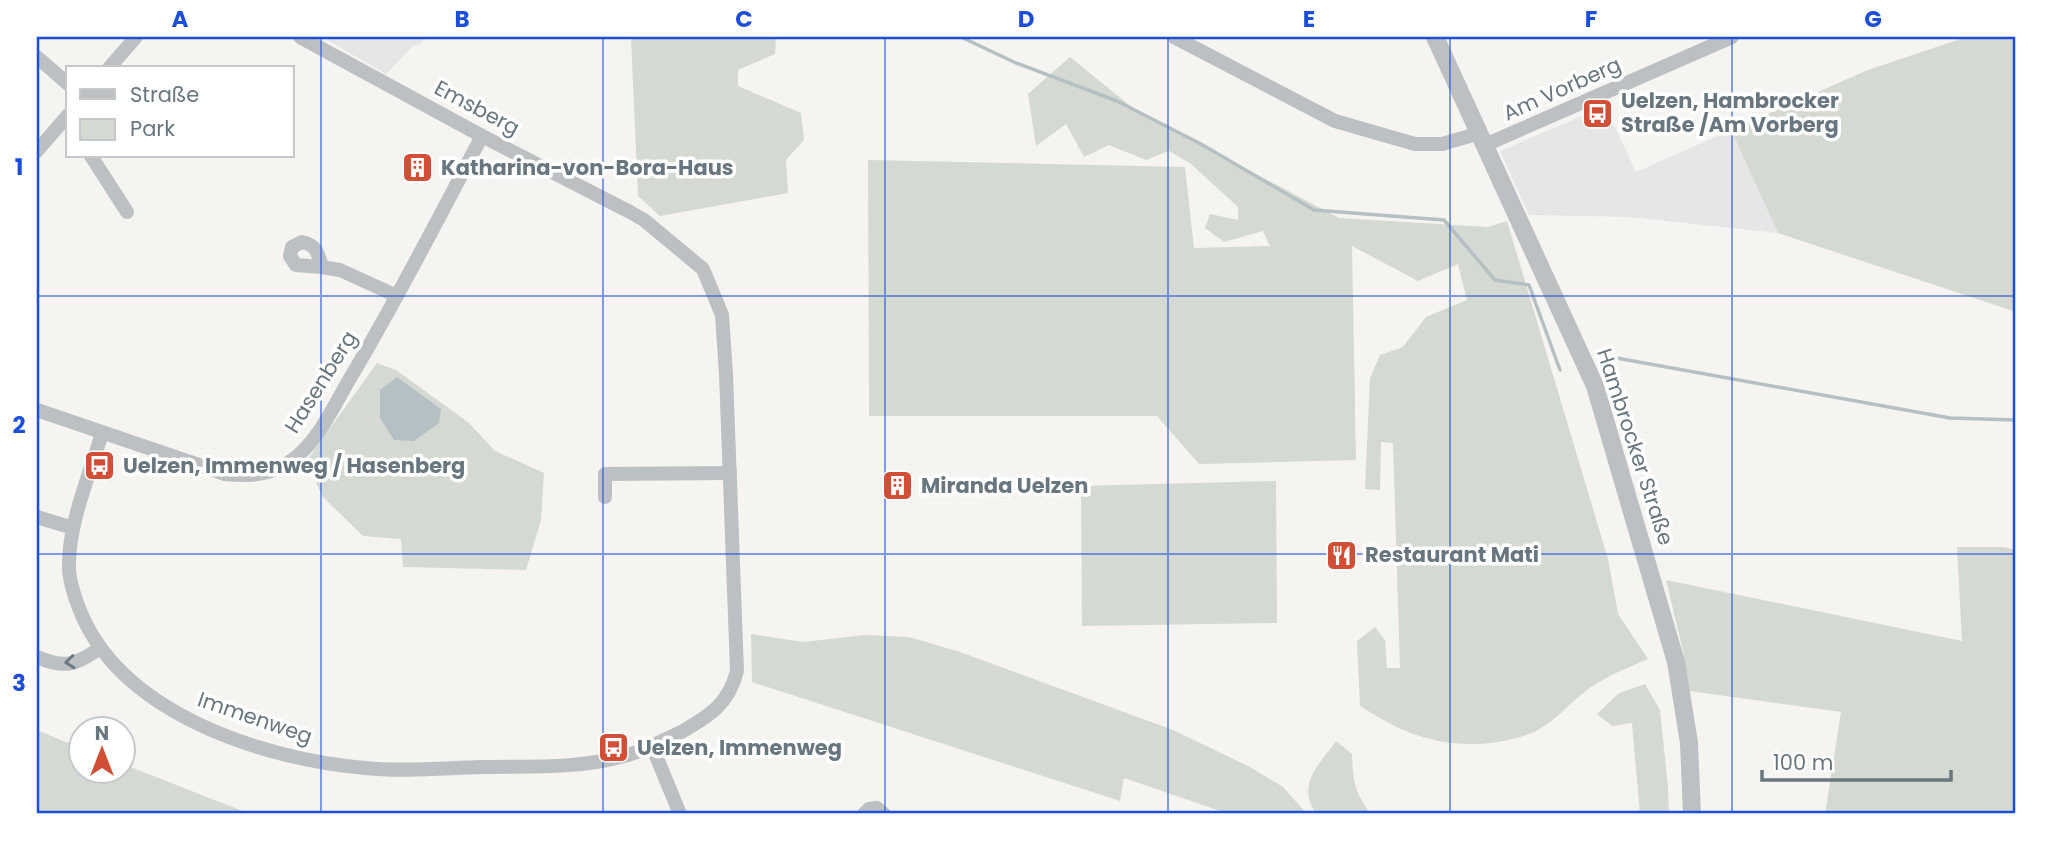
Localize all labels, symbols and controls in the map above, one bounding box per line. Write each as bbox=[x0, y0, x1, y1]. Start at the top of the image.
text: A bbox=[172, 3, 189, 35]
text: B bbox=[454, 3, 470, 35]
text: C bbox=[735, 3, 753, 35]
text: D bbox=[1018, 3, 1034, 35]
text: E bbox=[1303, 3, 1315, 35]
text: F bbox=[1585, 3, 1597, 35]
text: G bbox=[1864, 3, 1882, 35]
street label: Am Vorberg bbox=[1498, 50, 1625, 127]
legend bbox=[66, 66, 294, 158]
street label: Emsberg bbox=[430, 73, 525, 142]
text: Straße bbox=[130, 80, 199, 109]
place label: Uelzen, Hambrocker Straße /Am Vorberg bbox=[1621, 86, 1839, 139]
bus stop icon: Uelzen, Hambrocker Straße /Am Vorberg bbox=[1581, 96, 1615, 130]
text: Park bbox=[130, 114, 175, 143]
text: 1 bbox=[15, 151, 23, 183]
building icon: Katharina-von-Bora-Haus bbox=[401, 151, 435, 185]
place label: Katharina-von-Bora-Haus bbox=[441, 153, 734, 182]
street label: Hasenberg bbox=[278, 325, 363, 438]
street label: Hambrocker Straße bbox=[1590, 345, 1681, 549]
text: 2 bbox=[12, 409, 26, 441]
bus stop icon: Uelzen, Immenweg / Hasenberg bbox=[83, 449, 117, 483]
place label: Uelzen, Immenweg / Hasenberg bbox=[123, 451, 465, 480]
building icon: Miranda Uelzen bbox=[881, 469, 915, 503]
place label: Miranda Uelzen bbox=[921, 471, 1088, 500]
restaurant icon: Restaurant Mati bbox=[1325, 538, 1359, 572]
place label: Restaurant Mati bbox=[1365, 540, 1539, 569]
one-way arrow bbox=[64, 655, 76, 670]
text: 3 bbox=[12, 667, 26, 699]
street label: Immenweg bbox=[194, 684, 316, 751]
north arrow bbox=[66, 714, 136, 784]
text: N bbox=[95, 720, 109, 747]
bus stop icon: Uelzen, Immenweg bbox=[597, 731, 631, 765]
place label: Uelzen, Immenweg bbox=[637, 733, 842, 762]
scale bar bbox=[1762, 739, 1952, 783]
text: 100 m bbox=[1773, 748, 1833, 777]

